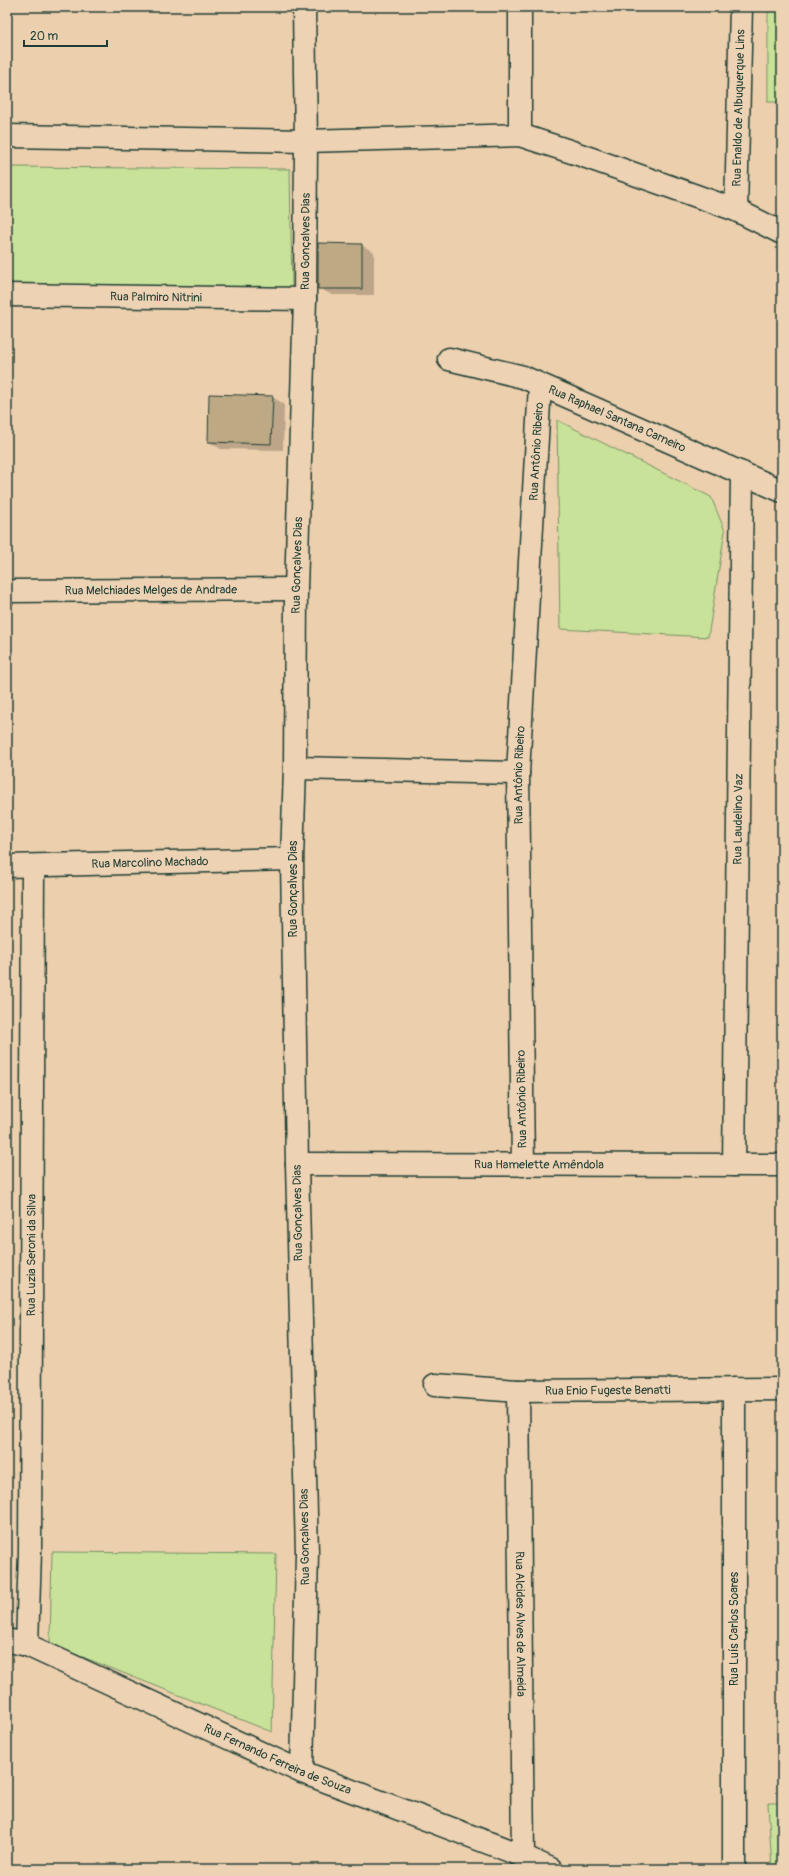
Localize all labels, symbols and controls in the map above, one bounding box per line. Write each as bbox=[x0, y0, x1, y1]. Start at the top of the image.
scale bar bbox=[24, 22, 107, 48]
text: 20 m bbox=[30, 29, 59, 44]
street label: Rua Enaldo de Albuquerque Lins bbox=[729, 29, 748, 187]
street label: Rua Gonçalves Dias bbox=[298, 192, 313, 290]
street label: Rua Palmiro Nitrini bbox=[110, 289, 202, 305]
street label: Rua Raphael Santana Carneiro bbox=[546, 382, 689, 455]
street label: Rua Antônio Ribeiro bbox=[526, 401, 547, 501]
street label: Rua Gonçalves Dias bbox=[288, 516, 306, 614]
street label: Rua Melchiades Melges de Andrade bbox=[65, 582, 237, 598]
street label: Rua Antônio Ribeiro bbox=[510, 725, 528, 824]
street label: Rua Laudelino Vaz bbox=[730, 773, 746, 865]
street label: Rua Gonçalves Dias bbox=[286, 840, 301, 937]
street label: Rua Marcolino Machado bbox=[91, 854, 209, 871]
street label: Rua Antônio Ribeiro bbox=[514, 1049, 530, 1148]
street label: Rua Hamelette Amêndola bbox=[474, 1157, 604, 1172]
street label: Rua Gonçalves Dias bbox=[290, 1164, 306, 1262]
street label: Rua Luzia Seroni da Silva bbox=[24, 1193, 39, 1316]
street label: Rua Enio Fugeste Benatti bbox=[545, 1382, 671, 1398]
street label: Rua Gonçalves Dias bbox=[297, 1488, 313, 1586]
street label: Rua Alcides Alves de Almeida bbox=[512, 1551, 529, 1697]
street label: Rua Luís Carlos Soares bbox=[727, 1571, 742, 1686]
street label: Rua Fernando Ferreira de Souza bbox=[201, 1720, 354, 1798]

